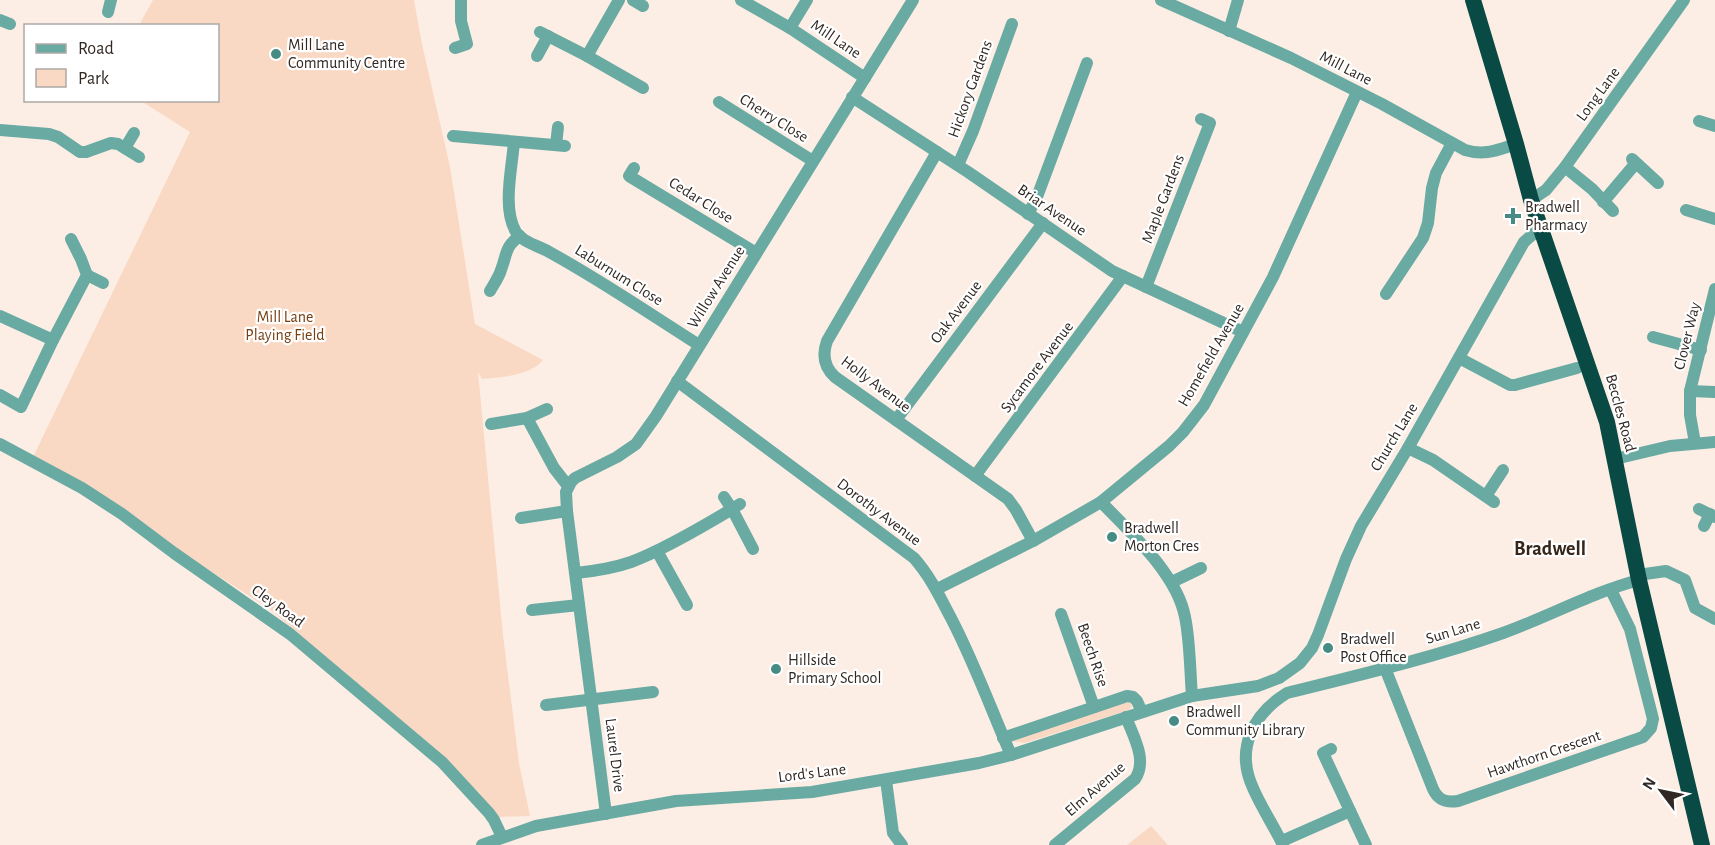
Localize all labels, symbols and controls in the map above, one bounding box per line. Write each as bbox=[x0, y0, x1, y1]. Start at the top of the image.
street label: Mill Lane bbox=[808, 17, 864, 61]
legend bbox=[24, 24, 219, 102]
place label: Mill Lane Community Centre bbox=[288, 37, 405, 72]
street label: Hickory Gardens bbox=[945, 38, 996, 140]
text: Road bbox=[78, 40, 114, 58]
marker: Mill Lane Community Centre bbox=[269, 47, 283, 61]
street label: Mill Lane bbox=[1317, 48, 1375, 88]
street label: Long Lane bbox=[1573, 64, 1623, 124]
text: Park bbox=[78, 70, 110, 88]
street label: Cherry Close bbox=[736, 91, 811, 146]
street label: Maple Gardens bbox=[1139, 152, 1187, 246]
street label: Cedar Close bbox=[666, 174, 736, 226]
street label: Briar Avenue bbox=[1015, 181, 1089, 239]
place label: Bradwell Pharmacy bbox=[1525, 199, 1587, 234]
marker: Bradwell Pharmacy bbox=[1506, 209, 1520, 223]
street label: Laburnum Close bbox=[572, 242, 666, 308]
street label: Willow Avenue bbox=[684, 243, 748, 331]
street label: Oak Avenue bbox=[927, 278, 985, 346]
street label: Clover Way bbox=[1671, 300, 1704, 372]
street label: Homefield Avenue bbox=[1175, 301, 1247, 409]
park label: Mill Lane Playing Field bbox=[245, 309, 325, 344]
street label: Sycamore Avenue bbox=[998, 319, 1077, 416]
street label: Holly Avenue bbox=[838, 353, 914, 416]
street label: Beccles Road bbox=[1603, 372, 1639, 454]
street label: Church Lane bbox=[1367, 400, 1421, 474]
street label: Dorothy Avenue bbox=[834, 475, 924, 549]
place label: Bradwell Morton Cres bbox=[1124, 520, 1199, 554]
marker: Bradwell Morton Cres bbox=[1105, 530, 1119, 544]
district label: Bradwell bbox=[1514, 539, 1586, 559]
street label: Cley Road bbox=[248, 582, 307, 631]
street label: Sun Lane bbox=[1424, 615, 1482, 647]
street label: Beech Rise bbox=[1075, 621, 1111, 689]
place label: Bradwell Post Office bbox=[1340, 631, 1407, 665]
marker: Bradwell Post Office bbox=[1321, 641, 1335, 655]
place label: Hillside Primary School bbox=[788, 652, 881, 687]
marker: Hillside Primary School bbox=[769, 662, 783, 676]
place label: Bradwell Community Library bbox=[1186, 704, 1305, 739]
marker: Bradwell Community Library bbox=[1167, 714, 1181, 728]
street label: Laurel Drive bbox=[603, 717, 627, 793]
street label: Hawthorn Crescent bbox=[1485, 727, 1603, 781]
street label: Elm Avenue bbox=[1062, 759, 1128, 819]
street label: Lord's Lane bbox=[777, 761, 847, 785]
north arrow bbox=[1631, 761, 1691, 821]
text: N bbox=[1639, 775, 1659, 793]

